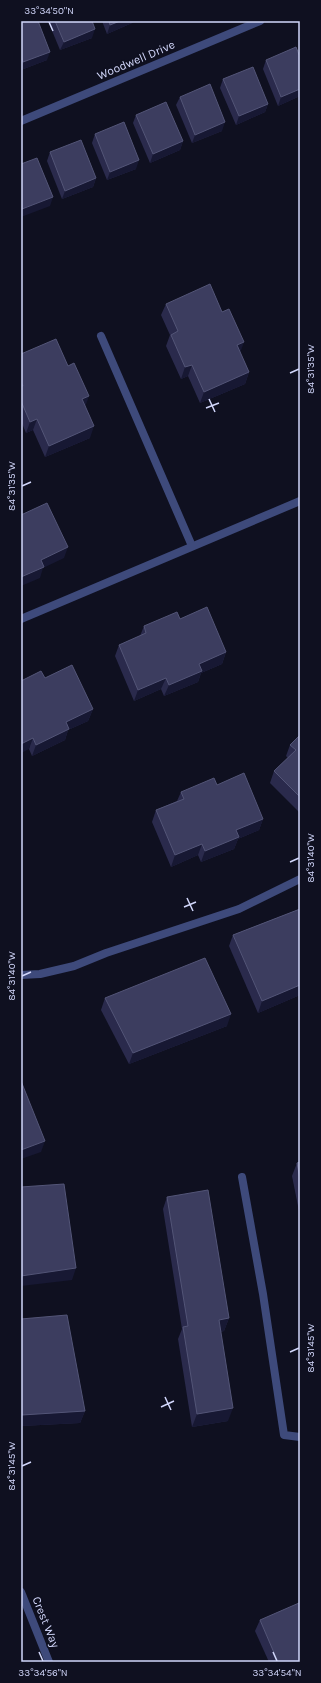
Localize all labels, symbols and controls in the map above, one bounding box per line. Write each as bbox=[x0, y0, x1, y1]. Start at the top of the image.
text: 33°34'50"N bbox=[24, 5, 74, 17]
street label: Woodwell Drive bbox=[95, 37, 177, 83]
text: 84°31'35"W bbox=[305, 344, 317, 394]
text: 84°31'35"W bbox=[6, 461, 18, 511]
text: 84°31'40"W bbox=[305, 833, 317, 883]
text: 84°31'40"W bbox=[6, 951, 18, 1001]
text: 84°31'45"W bbox=[305, 1323, 317, 1372]
text: 84°31'45"W bbox=[6, 1441, 18, 1490]
street label: Crest Way bbox=[29, 1594, 63, 1650]
text: 33°34'56"N bbox=[18, 1667, 68, 1679]
text: 33°34'54"N bbox=[252, 1667, 302, 1679]

